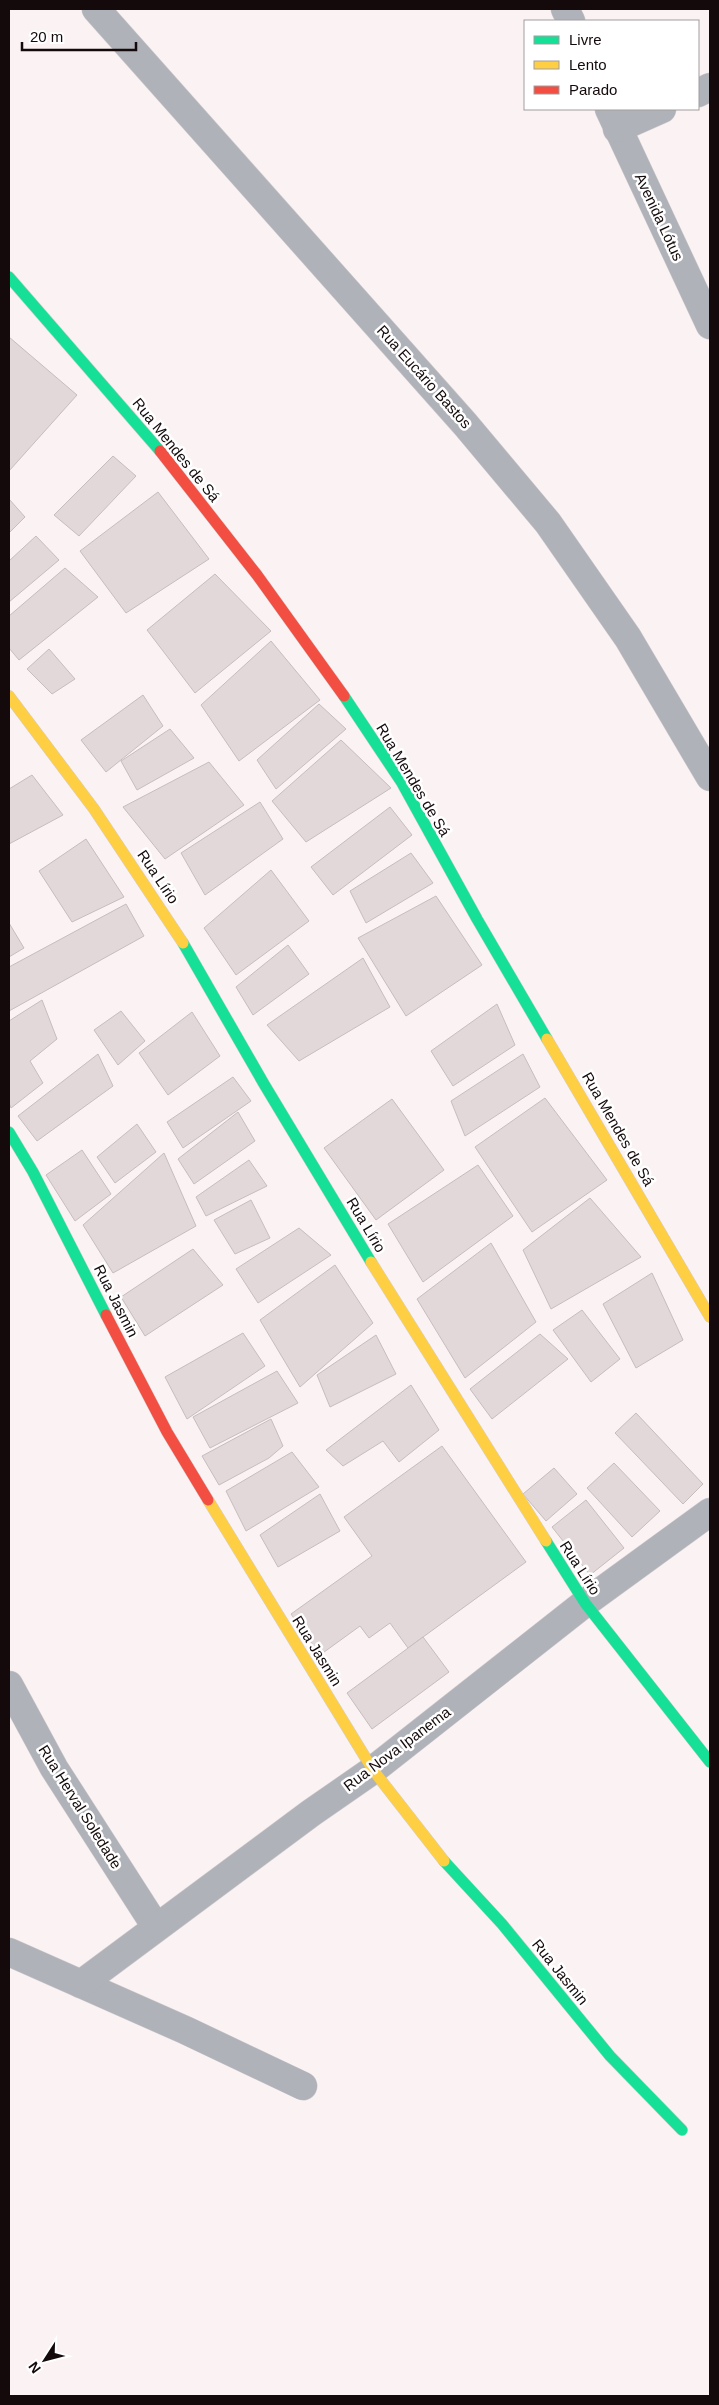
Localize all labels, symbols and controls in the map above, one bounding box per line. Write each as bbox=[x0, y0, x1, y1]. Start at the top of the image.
scale bar bbox=[22, 20, 136, 52]
legend bbox=[524, 20, 699, 110]
text: 20 m bbox=[30, 28, 63, 45]
text: Livre bbox=[569, 31, 602, 48]
text: Lento bbox=[569, 56, 607, 73]
text: Parado bbox=[569, 81, 617, 98]
street label: Avenida Lótus bbox=[632, 170, 687, 263]
street label: Rua Eucário Bastos bbox=[374, 322, 475, 432]
street label: Rua Mendes de Sá bbox=[129, 394, 224, 505]
street label: Rua Mendes de Sá bbox=[373, 720, 454, 840]
street label: Rua Lírio bbox=[134, 847, 182, 907]
street label: Rua Mendes de Sá bbox=[579, 1069, 658, 1189]
street label: Rua Lírio bbox=[343, 1194, 389, 1255]
street label: Rua Jasmin bbox=[91, 1262, 142, 1340]
street label: Rua Lírio bbox=[557, 1538, 604, 1598]
street label: Rua Jasmin bbox=[289, 1613, 346, 1689]
street label: Rua Nova Ipanema bbox=[340, 1703, 454, 1794]
street label: Rua Herval Soledade bbox=[35, 1742, 125, 1872]
street label: Rua Jasmin bbox=[529, 1936, 592, 2008]
north arrow bbox=[20, 2335, 70, 2385]
text: N bbox=[25, 2359, 44, 2376]

